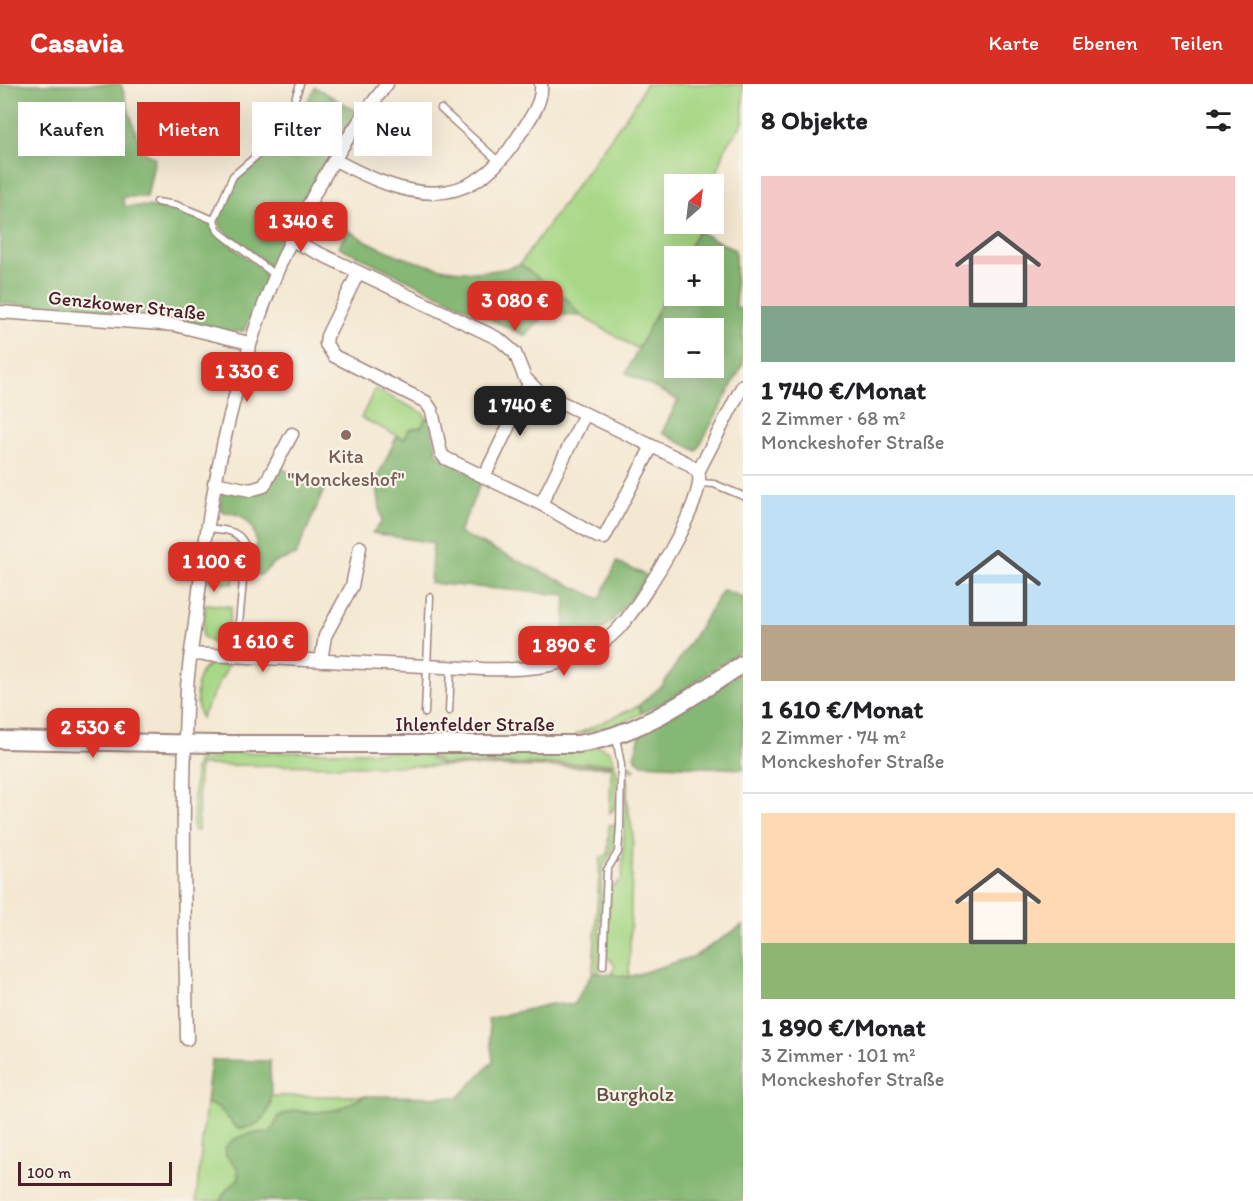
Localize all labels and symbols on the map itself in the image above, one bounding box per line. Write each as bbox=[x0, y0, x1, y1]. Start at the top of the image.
north arrow bbox=[664, 174, 724, 234]
pin: 1 340 € bbox=[246, 202, 356, 253]
pin: 3 080 € bbox=[460, 281, 570, 332]
street label: Genzkower Straße bbox=[47, 285, 207, 325]
pin: 1 330 € bbox=[192, 352, 302, 403]
pin: 1 740 € bbox=[465, 386, 575, 437]
marker: Kita "Monckeshof" bbox=[339, 428, 353, 442]
place label: Kita "Monckeshof" bbox=[287, 444, 405, 491]
pin: 1 100 € bbox=[159, 542, 269, 593]
pin: 1 610 € bbox=[208, 622, 318, 673]
pin: 1 890 € bbox=[509, 626, 619, 677]
pin: 2 530 € bbox=[38, 708, 148, 759]
street label: Ihlenfelder Straße bbox=[395, 712, 555, 736]
park label: Burgholz bbox=[596, 1082, 674, 1106]
scale bar bbox=[18, 1159, 172, 1186]

